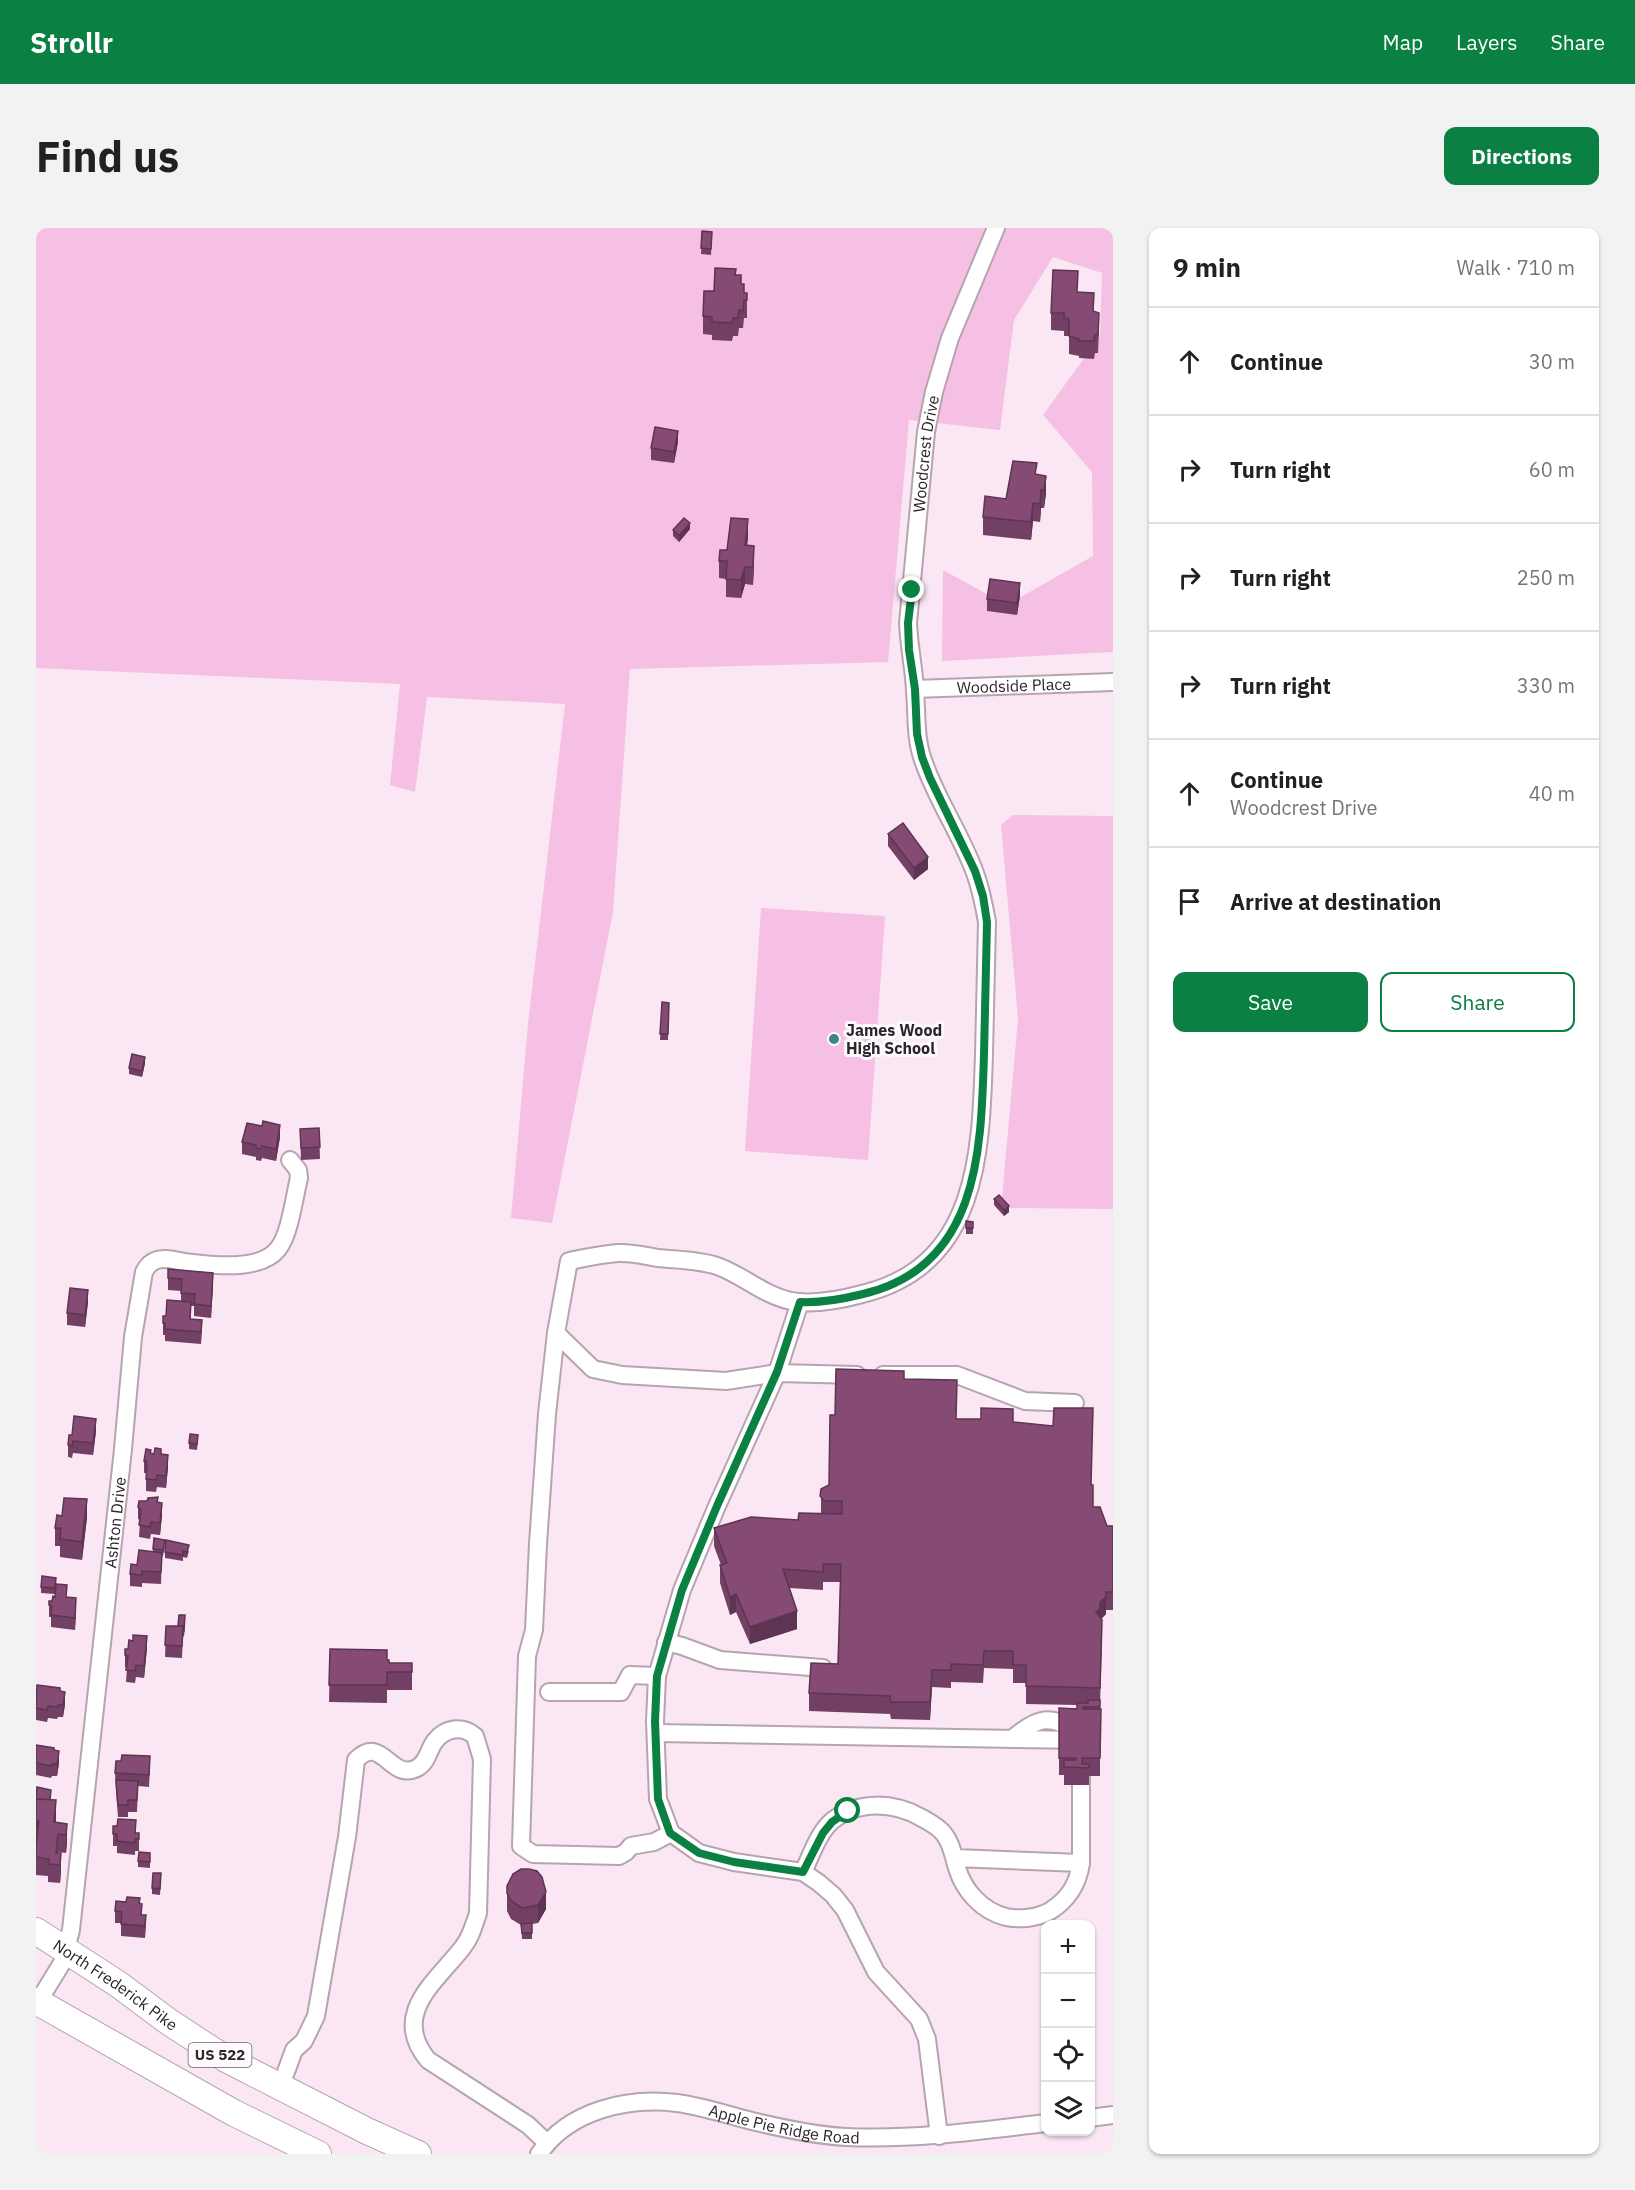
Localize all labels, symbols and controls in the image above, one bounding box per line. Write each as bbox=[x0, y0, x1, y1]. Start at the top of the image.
text: Strollr bbox=[30, 24, 113, 61]
text: Map bbox=[1383, 28, 1423, 56]
text: Layers bbox=[1456, 28, 1518, 56]
text: Share bbox=[1551, 28, 1605, 56]
button: Directions bbox=[1444, 127, 1599, 185]
text: Find us bbox=[36, 129, 179, 184]
text: 9 min bbox=[1173, 250, 1241, 284]
text: Walk · 710 m bbox=[1457, 254, 1575, 281]
icon: ahead bbox=[1173, 345, 1206, 378]
text: Continue bbox=[1230, 347, 1323, 376]
text: 30 m bbox=[1529, 348, 1575, 375]
street label: Woodcrest Drive bbox=[908, 393, 943, 513]
icon: right bbox=[1173, 453, 1206, 486]
text: Turn right bbox=[1230, 455, 1331, 484]
text: 60 m bbox=[1529, 456, 1575, 483]
icon: right bbox=[1173, 561, 1206, 594]
text: Turn right bbox=[1230, 563, 1331, 592]
text: 250 m bbox=[1517, 564, 1575, 591]
route end bbox=[898, 576, 924, 602]
icon: right bbox=[1173, 669, 1206, 702]
text: Turn right bbox=[1230, 671, 1331, 700]
text: 330 m bbox=[1517, 672, 1575, 699]
street label: Woodside Place bbox=[956, 673, 1072, 698]
text: Continue bbox=[1230, 765, 1323, 794]
icon: ahead bbox=[1173, 777, 1206, 810]
text: 40 m bbox=[1529, 780, 1575, 807]
text: Woodcrest Drive bbox=[1230, 794, 1378, 821]
icon: arrive bbox=[1173, 885, 1206, 918]
text: Arrive at destination bbox=[1230, 887, 1441, 916]
button: Save bbox=[1173, 972, 1368, 1032]
button: Share bbox=[1380, 972, 1575, 1032]
place label: James Wood High School bbox=[846, 1020, 942, 1058]
marker: James Wood High School bbox=[827, 1032, 841, 1046]
street label: Ashton Drive bbox=[100, 1475, 130, 1569]
route start bbox=[834, 1797, 860, 1823]
map controls bbox=[1041, 1920, 1095, 2136]
button: + bbox=[1041, 1920, 1095, 1974]
street label: North Frederick Pike bbox=[50, 1935, 181, 2035]
button: − bbox=[1041, 1974, 1095, 2028]
button: locate bbox=[1041, 2028, 1095, 2082]
road number: US 522 bbox=[188, 2043, 252, 2067]
button: layers bbox=[1041, 2082, 1095, 2136]
street label: Apple Pie Ridge Road bbox=[707, 2100, 860, 2147]

